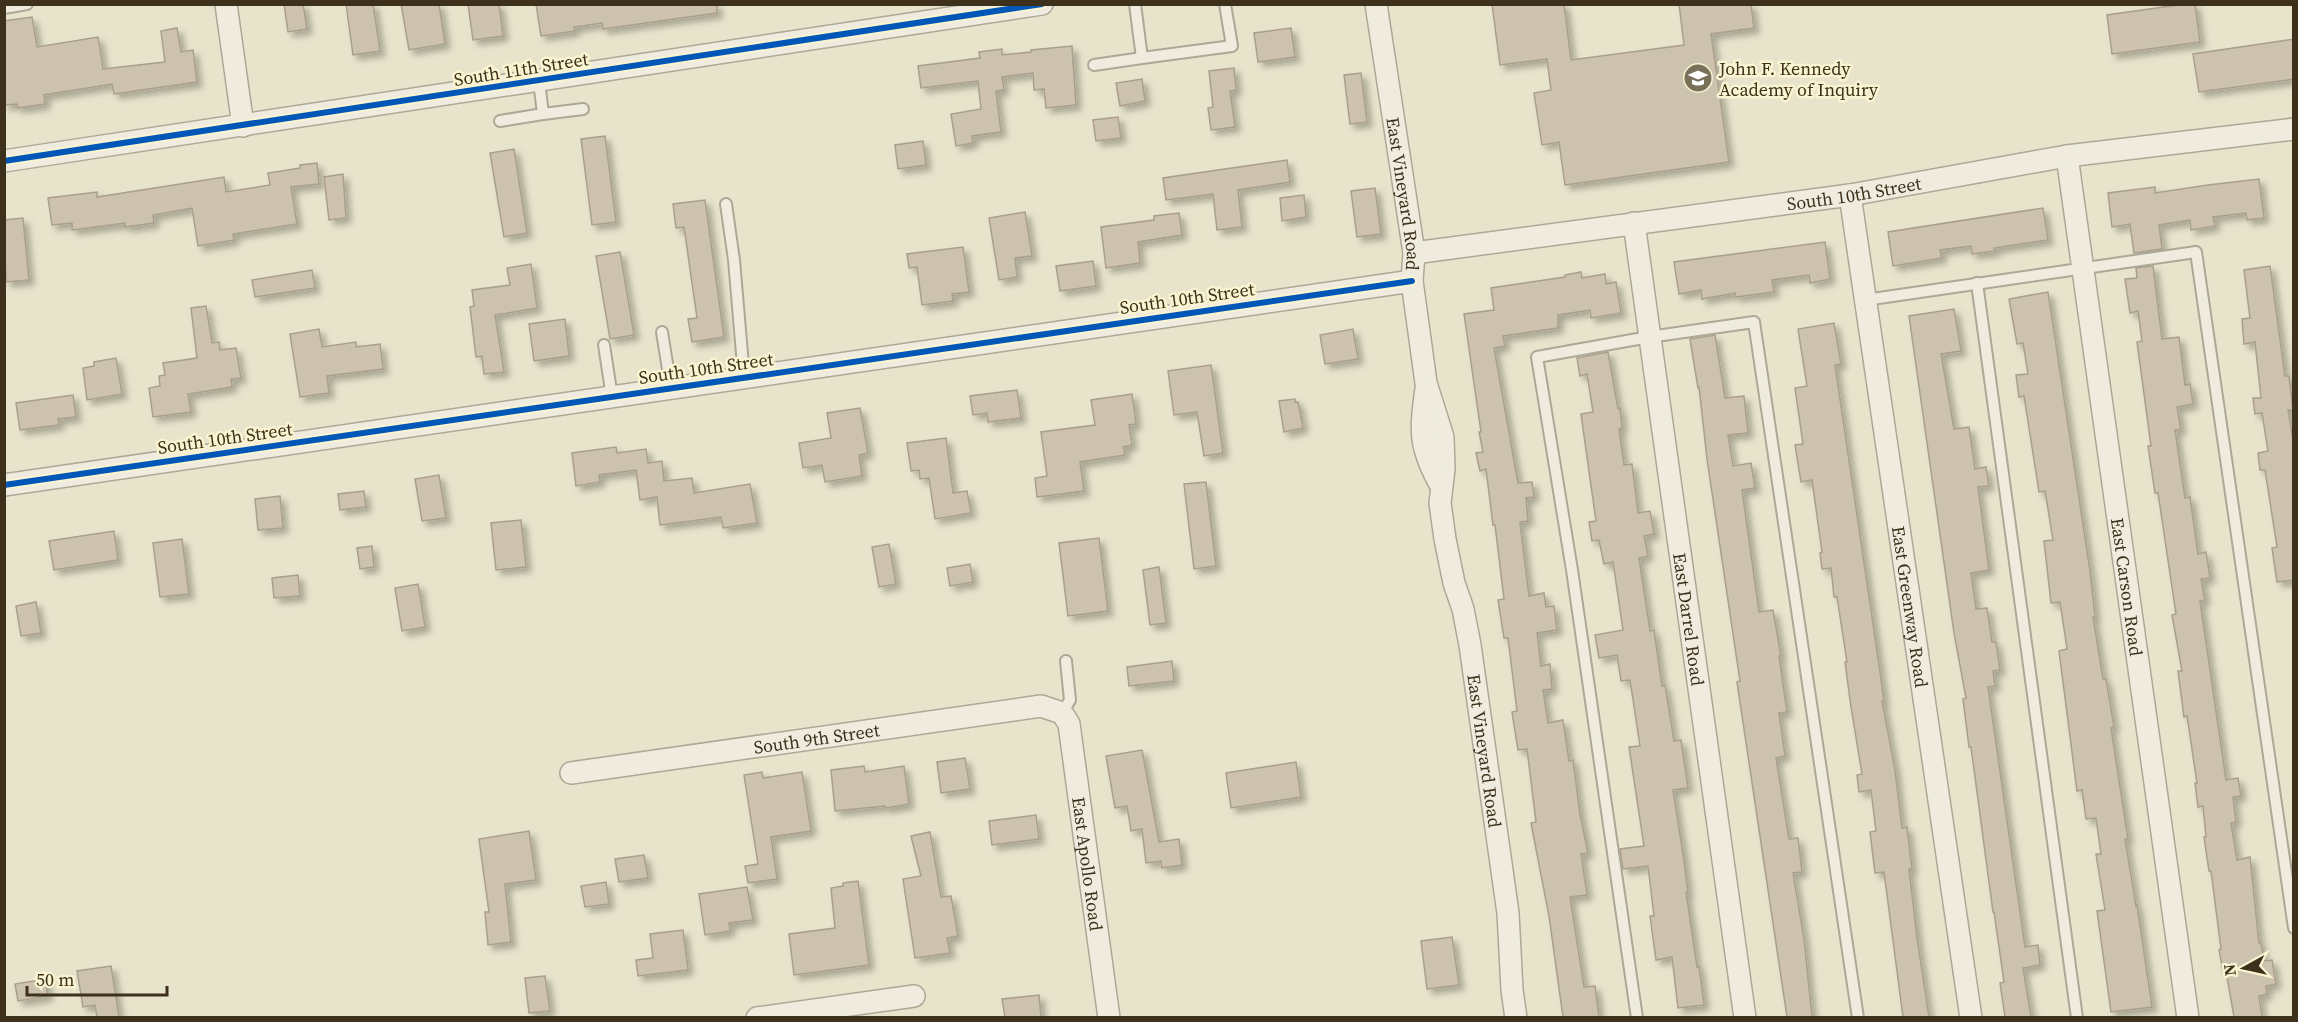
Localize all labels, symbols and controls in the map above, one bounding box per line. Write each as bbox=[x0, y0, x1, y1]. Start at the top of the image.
street label: South 11th Street bbox=[452, 46, 590, 92]
place label: John F. Kennedy Academy of Inquiry bbox=[1718, 56, 1879, 102]
school or university icon: John F. Kennedy Academy of Inquiry bbox=[1682, 62, 1714, 94]
street label: East Vineyard Road bbox=[1381, 115, 1427, 271]
street label: South 10th Street bbox=[1785, 170, 1923, 216]
street label: South 10th Street bbox=[1118, 276, 1256, 320]
street label: South 10th Street bbox=[637, 346, 775, 390]
street label: South 10th Street bbox=[156, 416, 294, 460]
street label: East Carson Road bbox=[2105, 516, 2150, 658]
street label: East Greenway Road bbox=[1886, 524, 1935, 689]
street label: East Darrel Road bbox=[1668, 551, 1711, 687]
street label: East Vineyard Road bbox=[1462, 672, 1508, 829]
street label: South 9th Street bbox=[752, 717, 881, 759]
street label: East Apollo Road bbox=[1067, 795, 1110, 932]
north arrow bbox=[2214, 938, 2274, 998]
scale bar bbox=[27, 959, 166, 997]
text: N bbox=[2217, 962, 2241, 977]
text: 50 m bbox=[36, 967, 74, 992]

